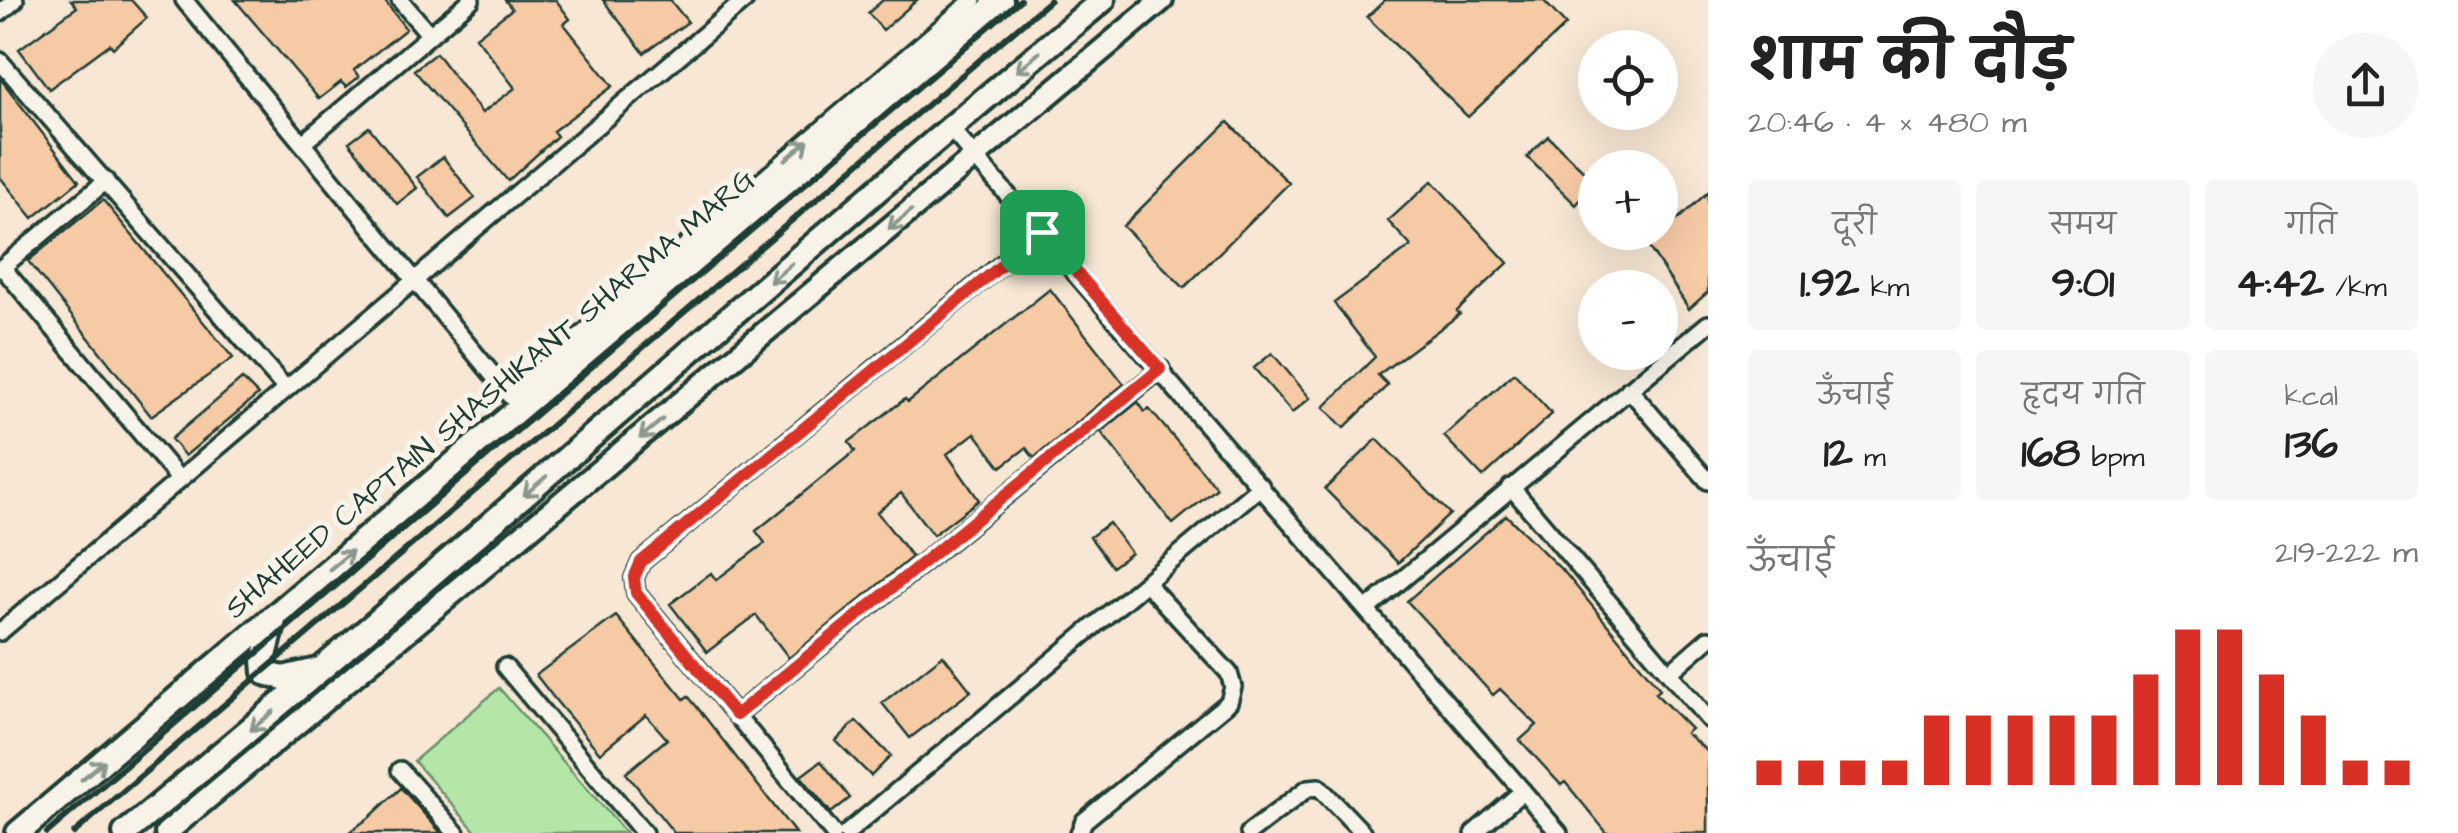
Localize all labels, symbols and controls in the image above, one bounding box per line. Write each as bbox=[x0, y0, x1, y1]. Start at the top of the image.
text: शाम की दौड़ bbox=[1748, 24, 2071, 100]
map controls bbox=[1578, 30, 1678, 370]
button: locate bbox=[1578, 30, 1678, 130]
button: share bbox=[2313, 33, 2418, 138]
one-way arrow bbox=[1015, 51, 1041, 73]
text: 20:46 · 4 × 480 m bbox=[1748, 100, 2027, 145]
one-way arrow bbox=[783, 139, 809, 161]
button: + bbox=[1578, 150, 1678, 250]
street label: SHAHEED CAPTAIN SHASHIKANT SHARMA MARG bbox=[216, 159, 764, 629]
pin bbox=[1000, 190, 1085, 275]
icon: arrive bbox=[1015, 205, 1070, 260]
text: दूरी bbox=[1833, 206, 1877, 245]
text: समय bbox=[2050, 206, 2116, 245]
text: गति bbox=[2286, 206, 2337, 245]
one-way arrow bbox=[888, 208, 913, 231]
text: 1.92 bbox=[1800, 255, 1859, 313]
text: 9:01 bbox=[2052, 255, 2114, 313]
text: 4:42 bbox=[2236, 255, 2324, 313]
one-way arrow bbox=[768, 262, 794, 284]
text: km bbox=[1859, 268, 1909, 307]
text: /km bbox=[2324, 268, 2387, 307]
button: − bbox=[1578, 270, 1678, 370]
text: ऊँचाई bbox=[1817, 376, 1892, 415]
text: हृदय गति bbox=[2022, 376, 2144, 415]
text: kcal bbox=[2285, 377, 2338, 416]
text: 136 bbox=[2285, 416, 2338, 474]
one-way arrow bbox=[639, 418, 665, 440]
text: 12 bbox=[1823, 425, 1853, 483]
text: 168 bbox=[2021, 425, 2080, 483]
text: m bbox=[1853, 438, 1886, 477]
text: bpm bbox=[2080, 438, 2145, 477]
one-way arrow bbox=[523, 475, 548, 498]
text: 219–222 m bbox=[2275, 530, 2418, 575]
text: ऊँचाई bbox=[1748, 539, 1834, 584]
one-way arrow bbox=[327, 549, 353, 571]
one-way arrow bbox=[249, 710, 275, 732]
one-way arrow bbox=[80, 759, 105, 782]

